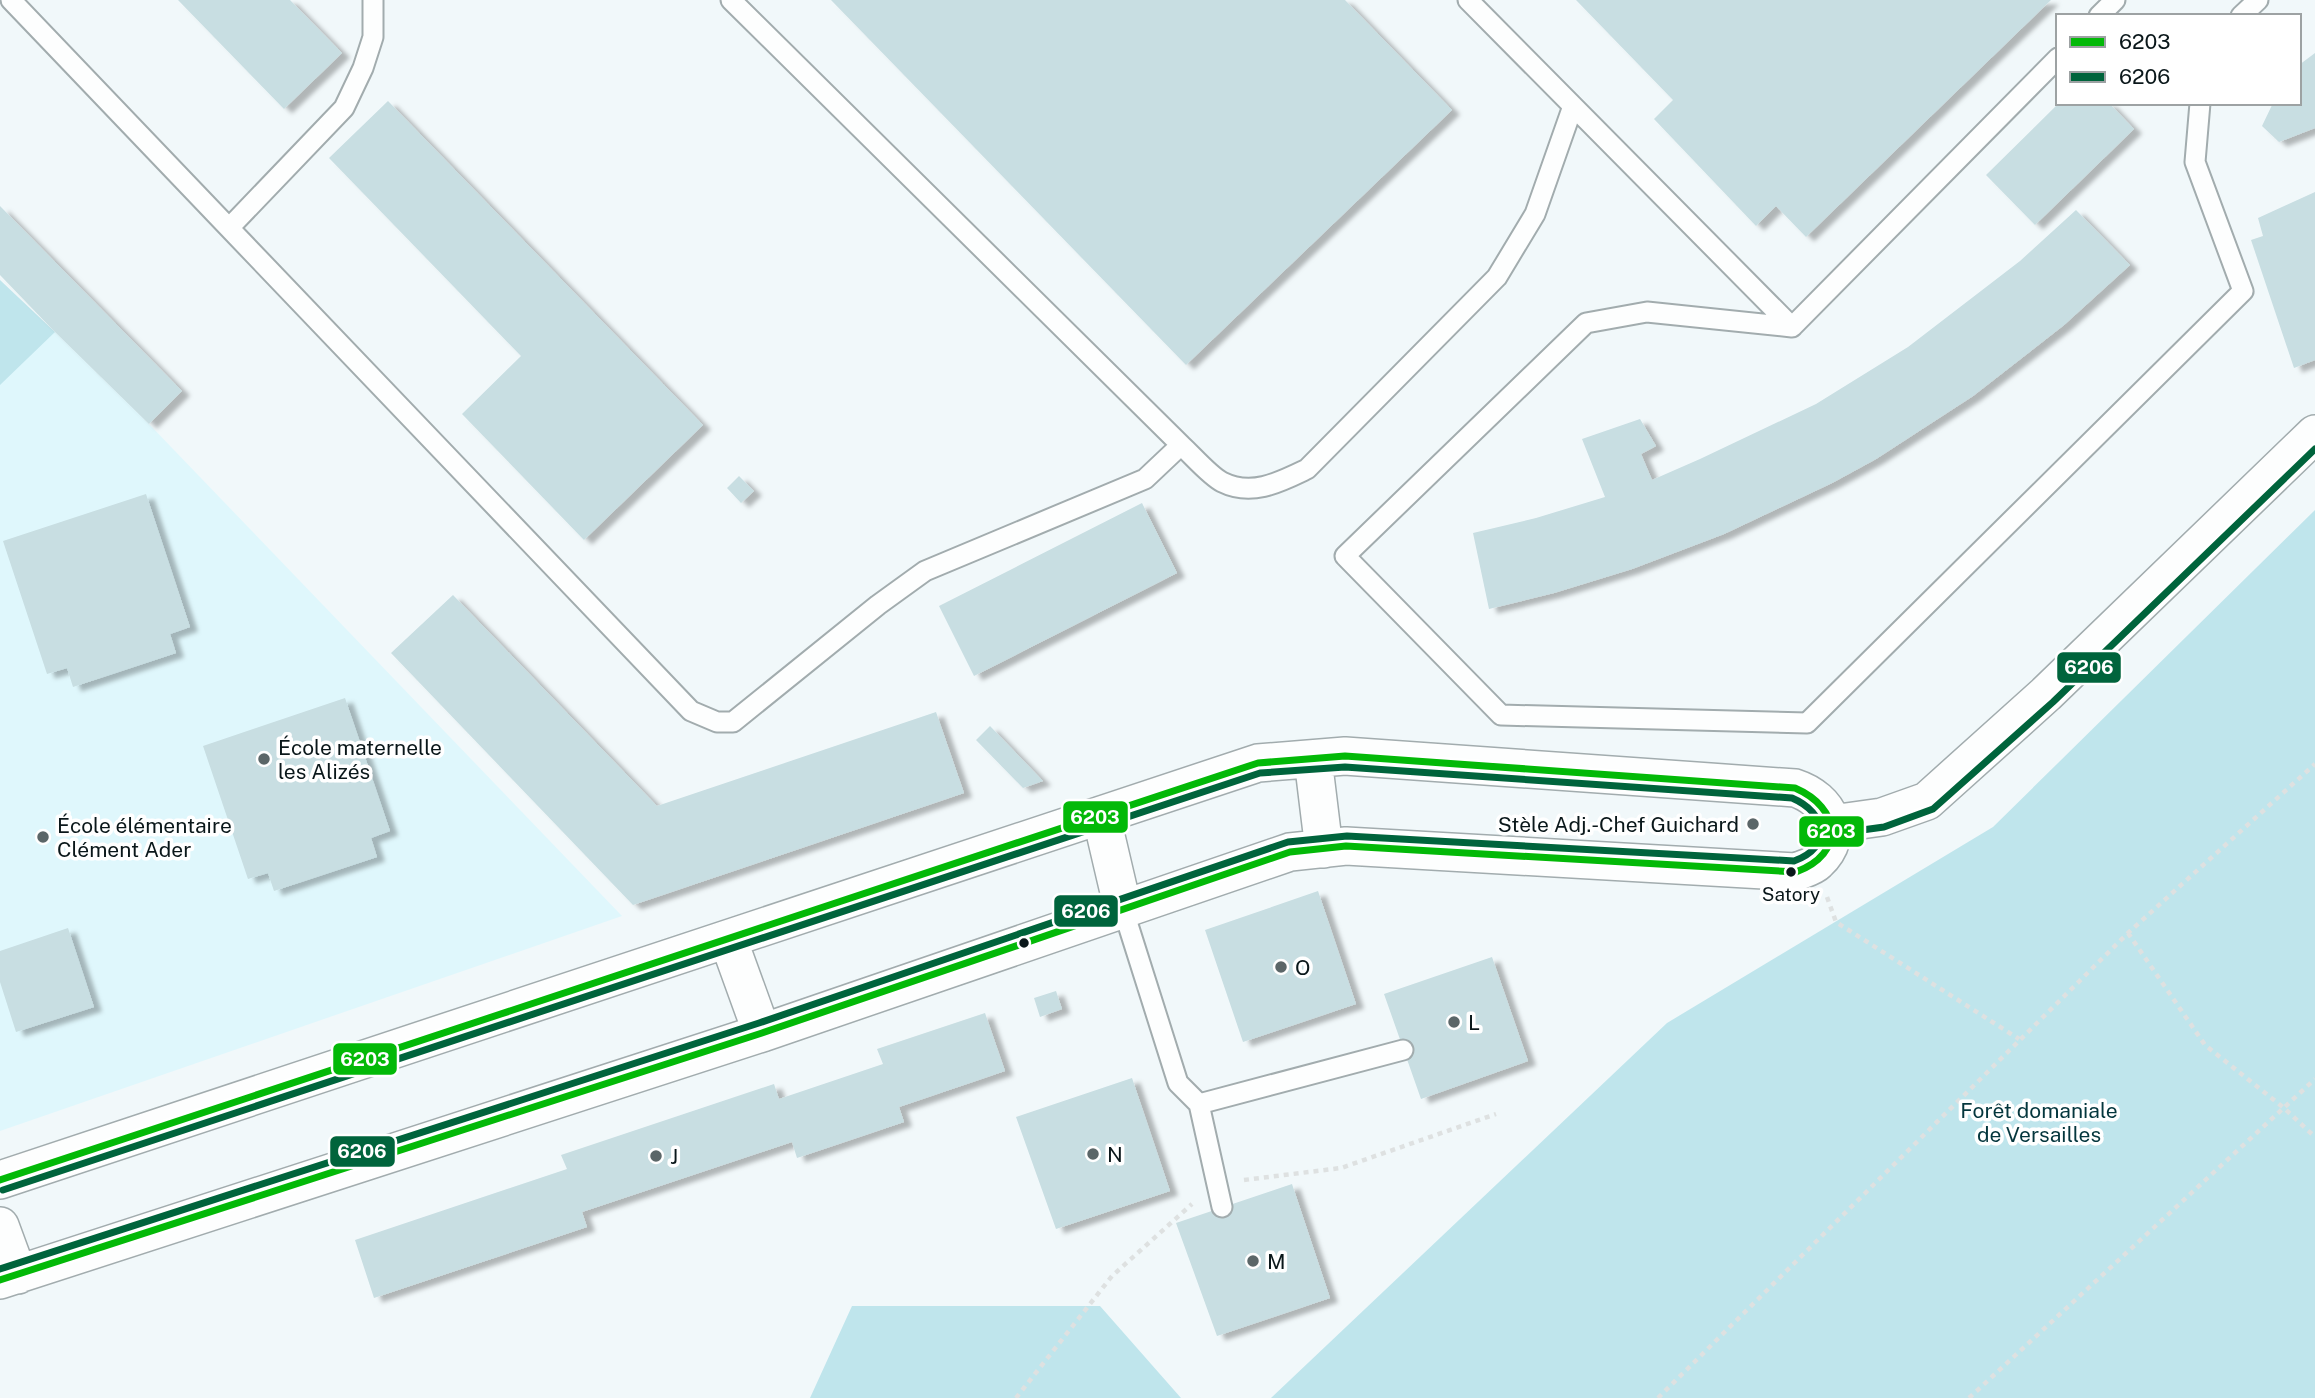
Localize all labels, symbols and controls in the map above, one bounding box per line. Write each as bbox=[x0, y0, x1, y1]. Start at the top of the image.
legend bbox=[2056, 14, 2301, 105]
text: 6203 bbox=[2119, 29, 2171, 54]
text: 6206 bbox=[2119, 64, 2170, 89]
line badge: 6206 bbox=[2056, 651, 2122, 684]
text: 6206 bbox=[2064, 656, 2114, 678]
place label: École maternelle les Alizés bbox=[278, 735, 442, 784]
marker: École maternelle les Alizés bbox=[256, 751, 272, 767]
line badge: 6203 bbox=[1062, 800, 1129, 834]
text: 6203 bbox=[1070, 806, 1120, 828]
place label: Stèle Adj.-Chef Guichard bbox=[1498, 812, 1739, 837]
place label: École élémentaire Clément Ader bbox=[57, 813, 232, 862]
line badge: 6203 bbox=[1798, 815, 1865, 848]
marker: Stèle Adj.-Chef Guichard bbox=[1745, 816, 1761, 832]
text: 6203 bbox=[1806, 820, 1856, 842]
marker: École élémentaire Clément Ader bbox=[35, 829, 51, 845]
marker: Satory bbox=[1784, 865, 1798, 879]
place label: Satory bbox=[1762, 883, 1820, 905]
line badge: 6206 bbox=[1053, 894, 1119, 928]
text: 6206 bbox=[1061, 900, 1111, 922]
unlabelled marker bbox=[1017, 936, 1031, 950]
place label: O bbox=[1295, 955, 1310, 980]
marker: O bbox=[1273, 959, 1289, 975]
place label: L bbox=[1468, 1010, 1480, 1035]
marker: L bbox=[1446, 1014, 1462, 1030]
line badge: 6203 bbox=[332, 1042, 398, 1076]
text: 6203 bbox=[340, 1048, 390, 1070]
park label: Forêt domaniale de Versailles bbox=[1960, 1098, 2118, 1147]
line badge: 6206 bbox=[329, 1135, 396, 1168]
text: 6206 bbox=[337, 1140, 387, 1162]
place label: N bbox=[1107, 1142, 1123, 1167]
place label: J bbox=[670, 1144, 678, 1169]
marker: N bbox=[1085, 1146, 1101, 1162]
marker: J bbox=[648, 1148, 664, 1164]
place label: M bbox=[1267, 1249, 1286, 1274]
marker: M bbox=[1245, 1253, 1261, 1269]

